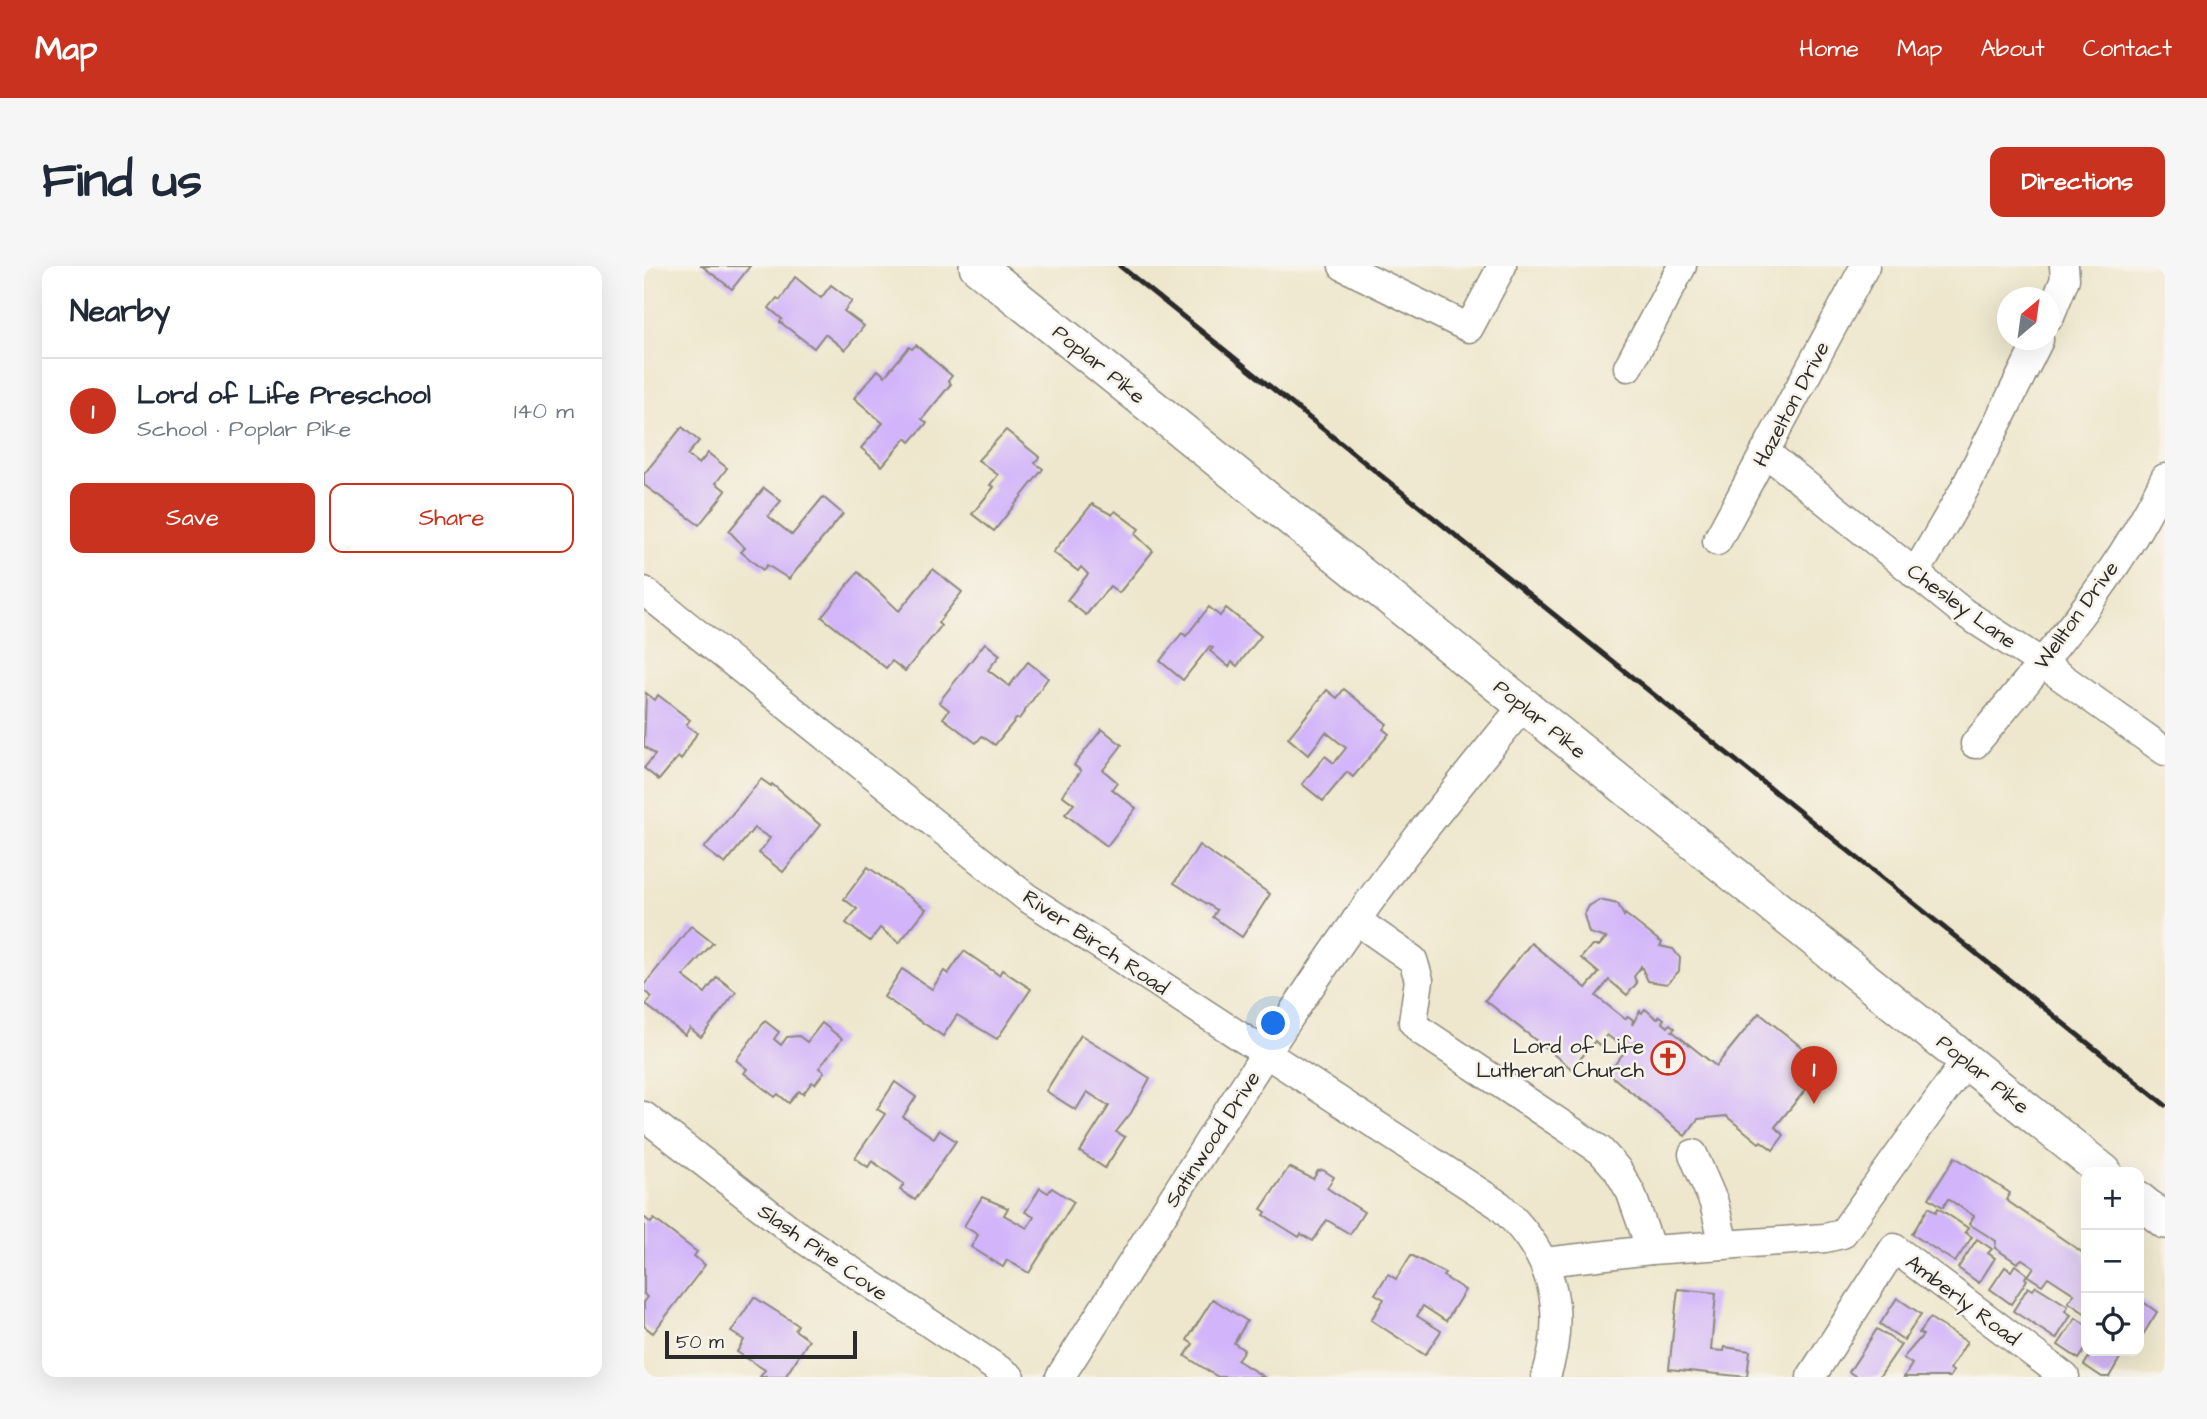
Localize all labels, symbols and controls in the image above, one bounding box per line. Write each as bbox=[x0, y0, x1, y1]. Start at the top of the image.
text: Map bbox=[35, 26, 97, 72]
text: Home bbox=[1799, 32, 1859, 66]
text: Map bbox=[1897, 32, 1942, 66]
text: About bbox=[1980, 32, 2045, 66]
text: Contact bbox=[2083, 32, 2172, 66]
button: Directions bbox=[1990, 147, 2165, 217]
text: Find us bbox=[42, 148, 202, 216]
north arrow bbox=[1997, 287, 2060, 350]
text: Nearby bbox=[70, 291, 170, 333]
street label: Poplar Pike bbox=[1046, 318, 1151, 412]
street label: Hazelton Drive bbox=[1746, 336, 1837, 472]
text: Lord of Life Preschool bbox=[137, 377, 431, 413]
text: 1 bbox=[92, 395, 94, 427]
text: 140 m bbox=[514, 395, 574, 427]
text: School · Poplar Pike bbox=[137, 413, 351, 445]
button: Save bbox=[70, 483, 315, 553]
button: Share bbox=[329, 483, 574, 553]
street label: Wellton Drive bbox=[2027, 555, 2126, 675]
street label: Chesley Lane bbox=[1900, 557, 2022, 658]
street label: Poplar Pike bbox=[1487, 673, 1592, 767]
street label: River Birch Road bbox=[1017, 883, 1175, 1002]
your location bbox=[1256, 1006, 1290, 1040]
street label: Poplar Pike bbox=[1930, 1028, 2035, 1122]
place label: Lord of Life Lutheran Church bbox=[1476, 1032, 1645, 1085]
church icon: Lord of Life Lutheran Church bbox=[1649, 1039, 1687, 1077]
pin: 1 bbox=[1791, 1046, 1837, 1104]
street label: Satinwood Drive bbox=[1158, 1066, 1267, 1213]
map controls bbox=[2081, 1167, 2144, 1356]
button: + bbox=[2081, 1167, 2144, 1230]
street label: Slash Pine Cove bbox=[752, 1197, 894, 1308]
button: − bbox=[2081, 1230, 2144, 1293]
street label: Amberly Road bbox=[1898, 1248, 2026, 1355]
button: locate bbox=[2081, 1293, 2144, 1356]
scale bar bbox=[665, 1328, 858, 1360]
text: 50 m bbox=[676, 1329, 724, 1356]

